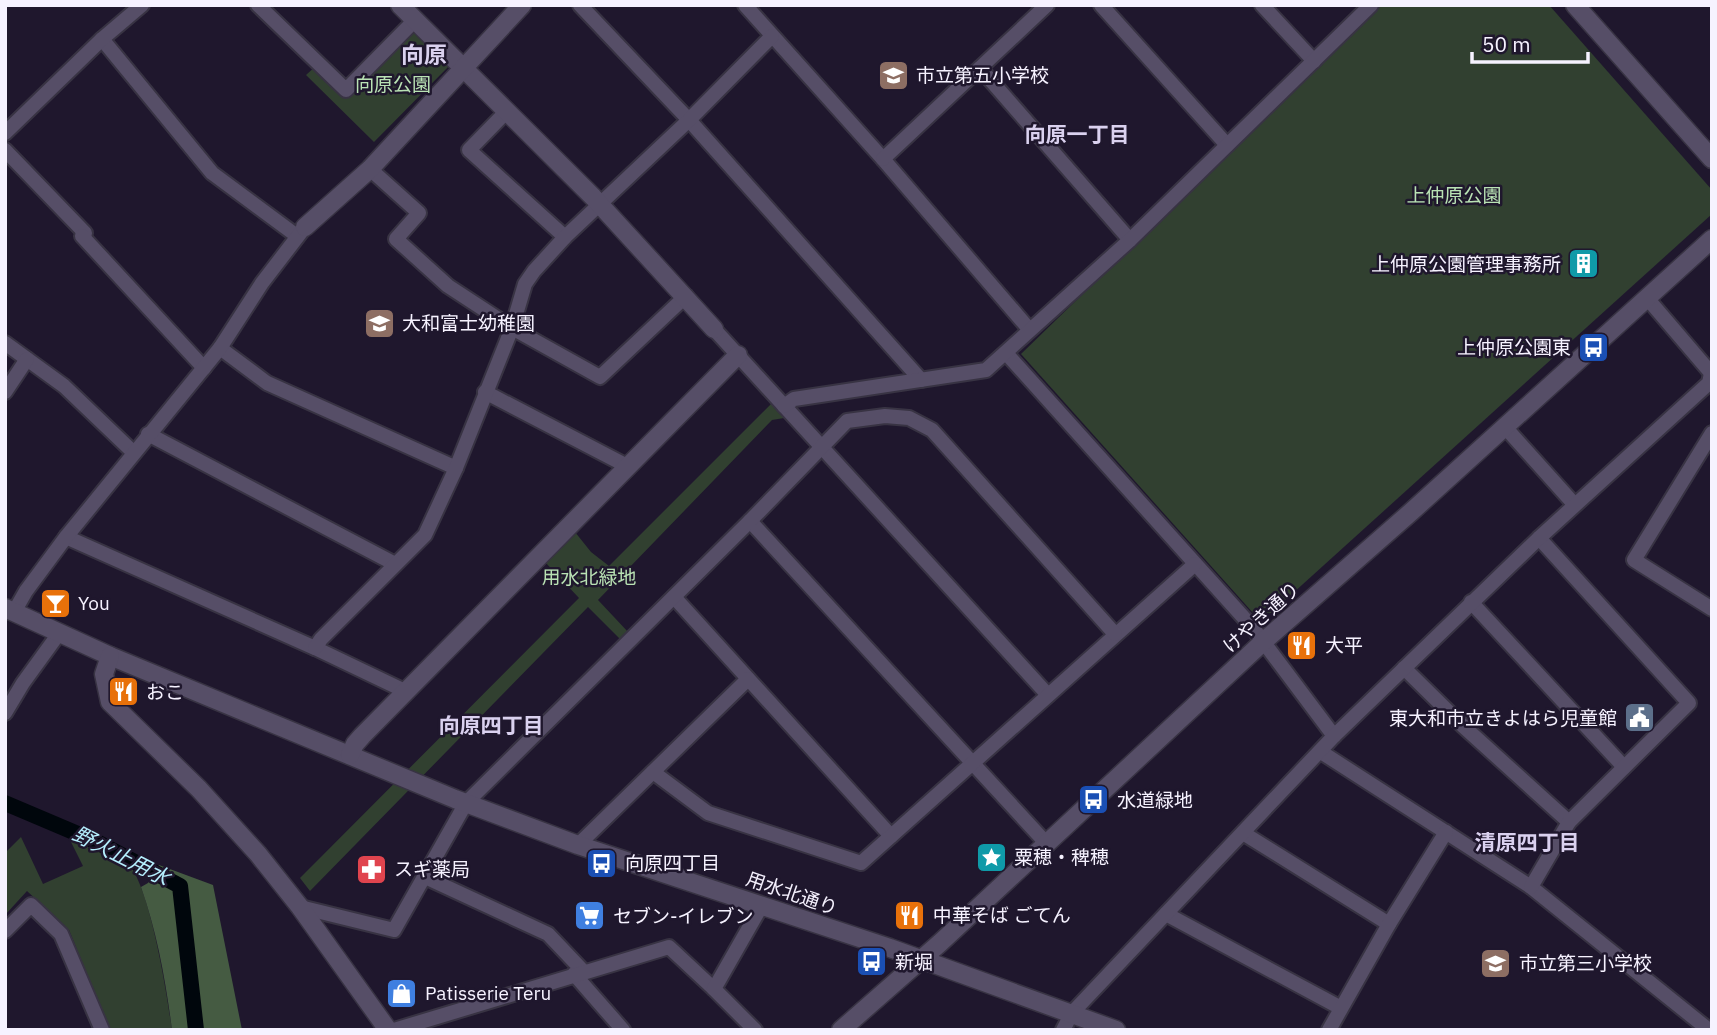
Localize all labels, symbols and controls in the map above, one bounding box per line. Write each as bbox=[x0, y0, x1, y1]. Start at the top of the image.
scale bar bbox=[1472, 21, 1588, 65]
text: 50 m bbox=[1482, 30, 1531, 58]
district label: 向原 bbox=[401, 39, 447, 69]
school or university icon: 市立第五小学校 bbox=[876, 58, 910, 92]
place label: 市立第五小学校 bbox=[916, 63, 1049, 87]
park label: 向原公園 bbox=[355, 72, 431, 96]
district label: 向原一丁目 bbox=[1025, 120, 1130, 148]
park label: 上仲原公園 bbox=[1406, 183, 1502, 207]
building icon: 上仲原公園管理事務所 bbox=[1567, 247, 1601, 281]
place label: 上仲原公園管理事務所 bbox=[1371, 252, 1561, 276]
school or university icon: 大和富士幼稚園 bbox=[362, 306, 396, 340]
place label: 大和富士幼稚園 bbox=[402, 311, 535, 335]
bus stop icon: 上仲原公園東 bbox=[1577, 330, 1611, 364]
place label: 上仲原公園東 bbox=[1457, 335, 1571, 359]
park label: 用水北緑地 bbox=[541, 565, 637, 589]
street label: けやき通り bbox=[1218, 576, 1304, 658]
bar icon: You bbox=[38, 586, 72, 620]
place label: You bbox=[78, 591, 110, 615]
restaurant icon: 大平 bbox=[1285, 628, 1319, 662]
place label: 大平 bbox=[1325, 633, 1363, 657]
restaurant icon: おこ bbox=[106, 675, 140, 709]
place label: おこ bbox=[146, 680, 184, 704]
public building icon: 東大和市立きよはら児童館 bbox=[1623, 701, 1657, 735]
place label: 東大和市立きよはら児童館 bbox=[1389, 706, 1617, 730]
district label: 向原四丁目 bbox=[439, 711, 544, 739]
bus stop icon: 水道緑地 bbox=[1077, 783, 1111, 817]
place label: 水道緑地 bbox=[1117, 788, 1193, 812]
water label: 野火止用水 bbox=[68, 819, 176, 892]
district label: 清原四丁目 bbox=[1475, 828, 1580, 856]
place icon: 粟穂・稗穂 bbox=[974, 840, 1008, 874]
place label: 粟穂・稗穂 bbox=[1014, 845, 1109, 869]
bus stop icon: 向原四丁目 bbox=[585, 846, 619, 880]
place label: 向原四丁目 bbox=[625, 851, 720, 875]
pharmacy icon: スギ薬局 bbox=[354, 852, 388, 886]
place label: スギ薬局 bbox=[394, 857, 470, 881]
street label: 用水北通り bbox=[743, 866, 841, 920]
restaurant icon: 中華そば ごてん bbox=[893, 898, 927, 932]
supermarket icon: セブン-イレブン bbox=[573, 899, 607, 933]
place label: 中華そば ごてん bbox=[933, 903, 1071, 927]
place label: セブン-イレブン bbox=[613, 904, 754, 928]
bus stop icon: 新堀 bbox=[855, 945, 889, 979]
school or university icon: 市立第三小学校 bbox=[1479, 946, 1513, 980]
place label: 新堀 bbox=[895, 950, 933, 974]
place label: 市立第三小学校 bbox=[1519, 951, 1652, 975]
shop icon: Patisserie Teru bbox=[385, 976, 419, 1010]
place label: Patisserie Teru bbox=[425, 981, 551, 1005]

